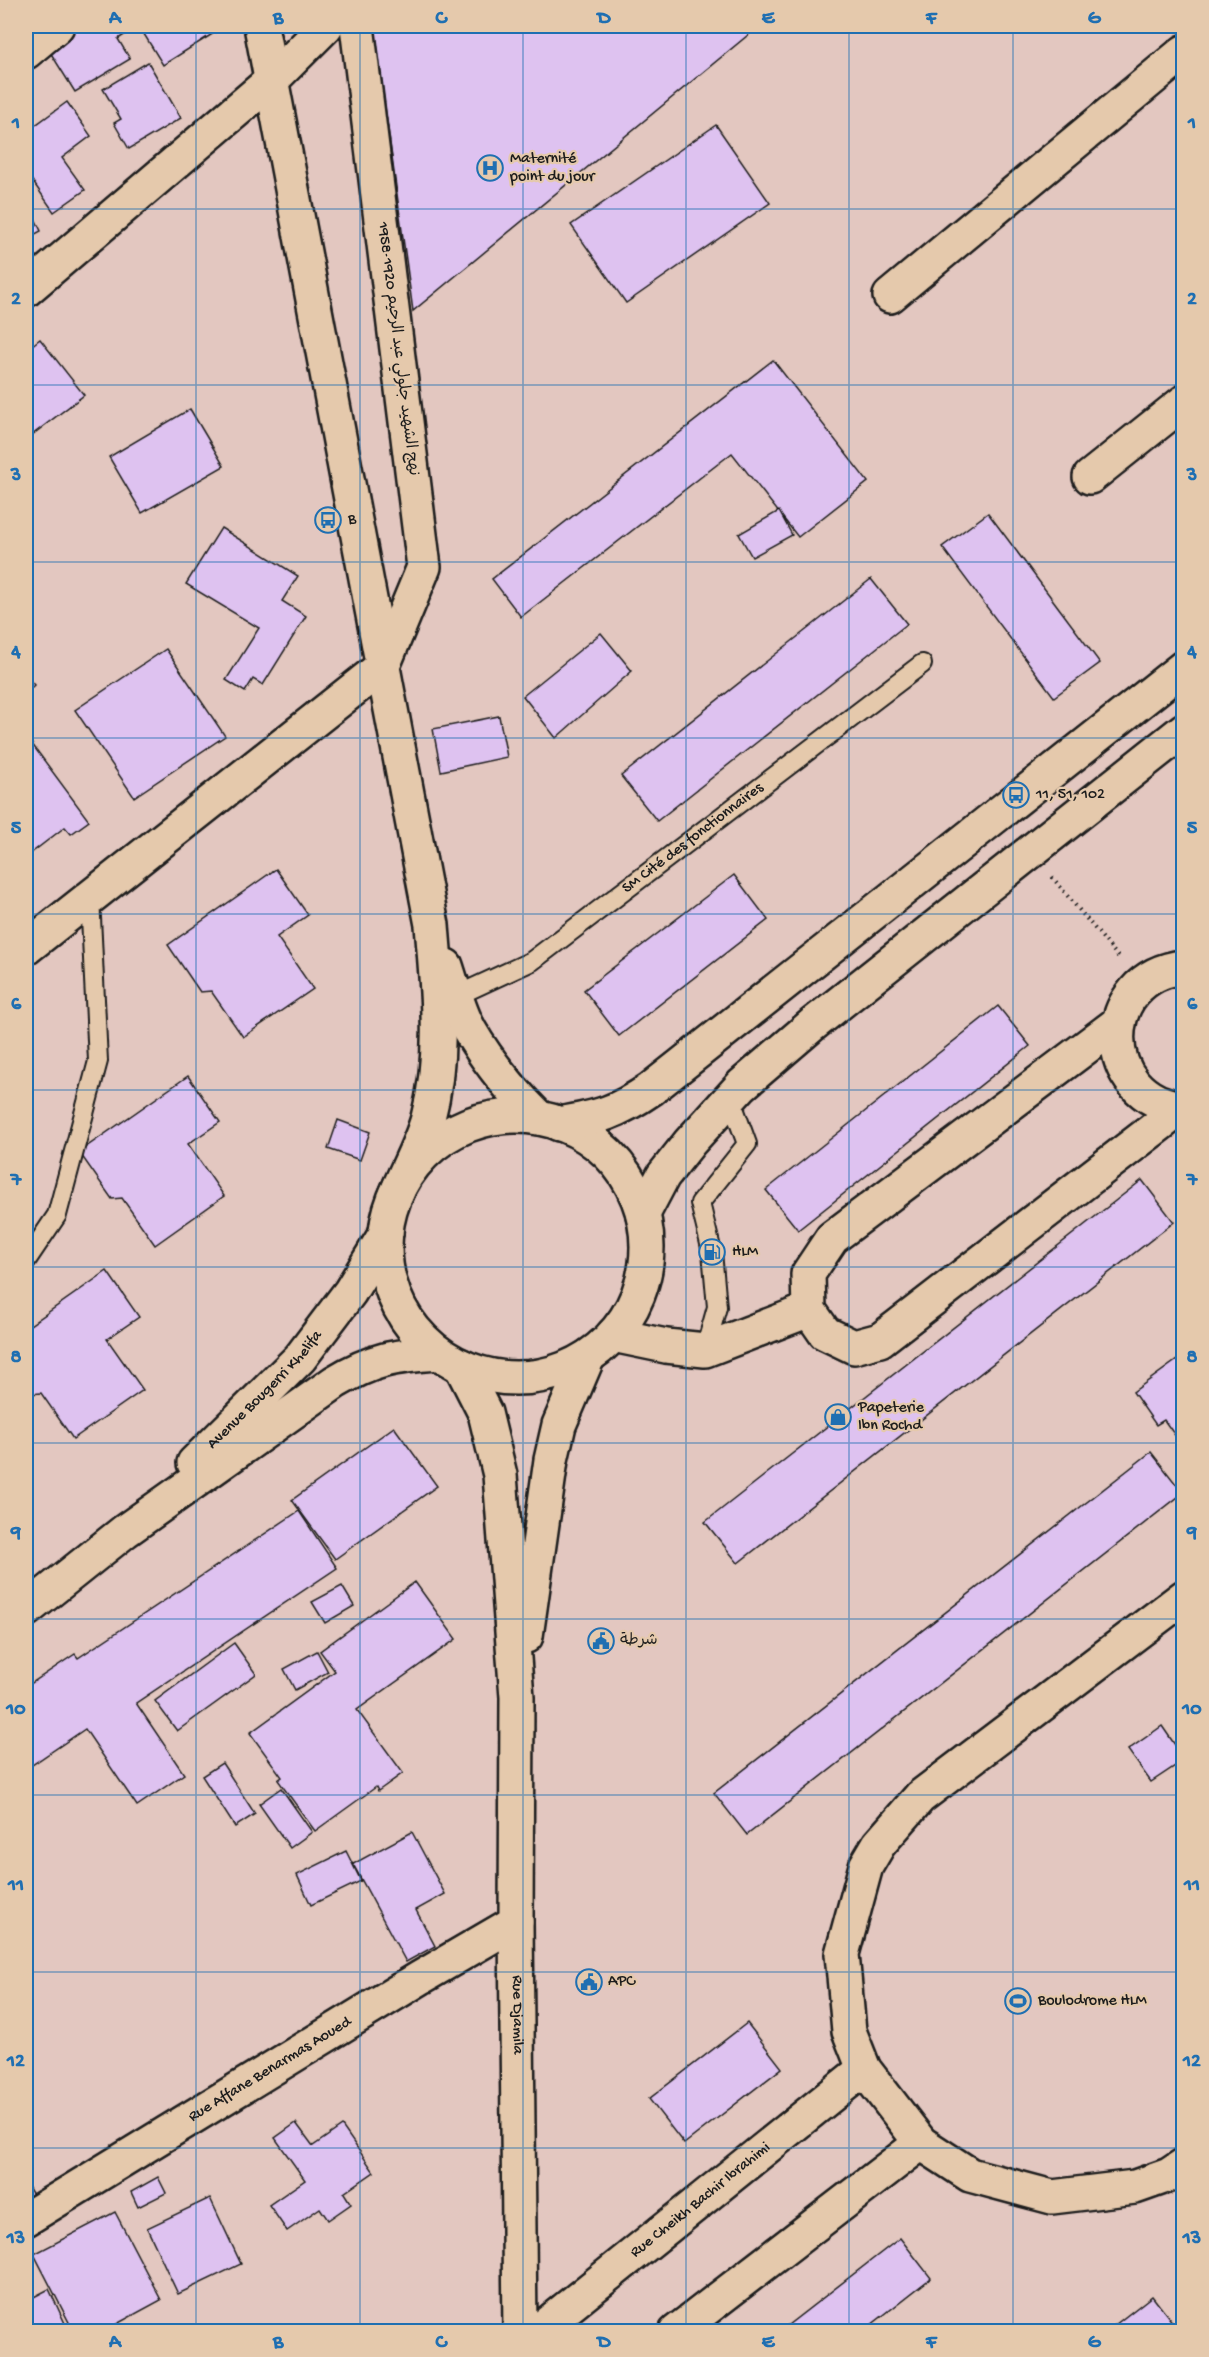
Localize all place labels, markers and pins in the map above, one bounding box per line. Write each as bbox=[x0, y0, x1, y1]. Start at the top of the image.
place label: Maternité point du jour bbox=[509, 150, 596, 187]
hospital icon: Maternité point du jour bbox=[475, 153, 505, 183]
bus stop icon: B bbox=[313, 505, 343, 535]
place label: B bbox=[347, 511, 357, 530]
bus stop icon: 11, 51, 102 bbox=[1001, 780, 1031, 810]
place label: 11, 51, 102 bbox=[1035, 786, 1105, 805]
fuel station icon: HLM bbox=[697, 1237, 727, 1267]
place label: HLM bbox=[732, 1243, 759, 1262]
place label: Papeterie Ibn Rochd bbox=[857, 1399, 925, 1436]
shop icon: Papeterie Ibn Rochd bbox=[823, 1402, 853, 1432]
public building icon: شرطة bbox=[586, 1626, 616, 1656]
place label: شرطة bbox=[620, 1631, 658, 1651]
public building icon: APC bbox=[574, 1967, 604, 1997]
place label: APC bbox=[608, 1973, 636, 1992]
sports icon: Boulodrome HLM bbox=[1003, 1986, 1033, 2016]
place label: Boulodrome HLM bbox=[1037, 1992, 1148, 2011]

